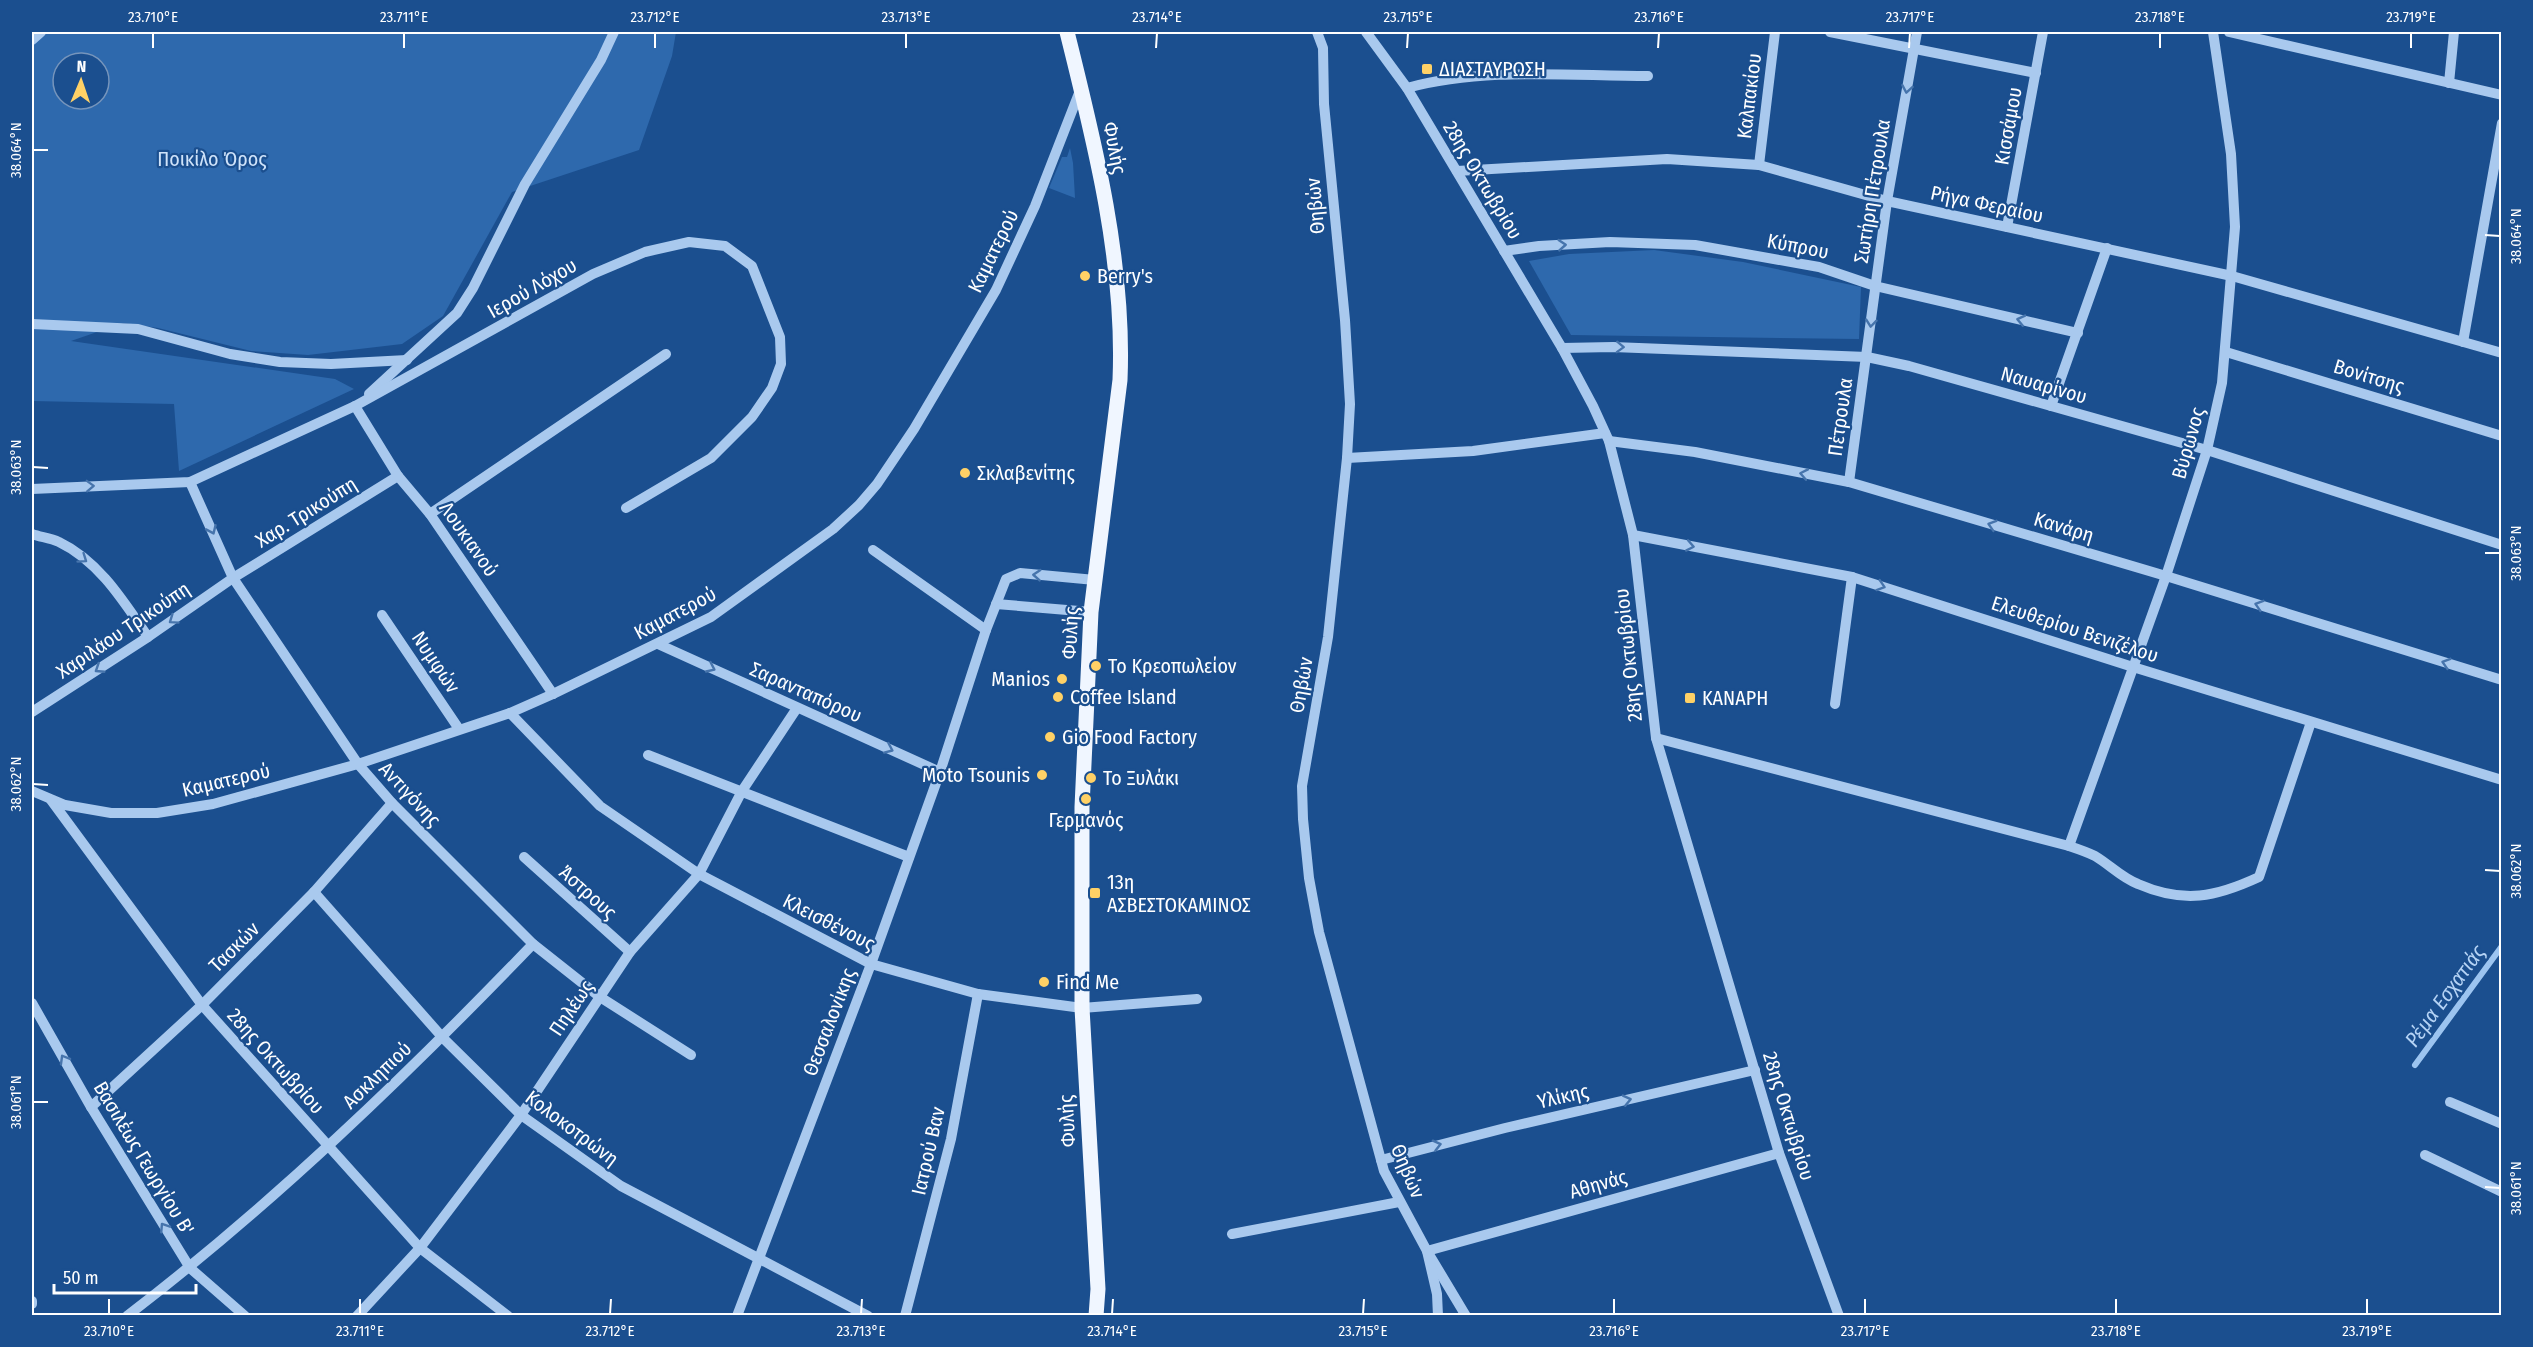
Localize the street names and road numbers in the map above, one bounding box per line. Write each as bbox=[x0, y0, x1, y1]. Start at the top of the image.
street label: Καλπακίου bbox=[1732, 52, 1766, 140]
street label: Κισσάμου bbox=[1989, 85, 2027, 167]
street label: 28ης Οκτωβρίου bbox=[1438, 117, 1528, 243]
street label: Σωτήρη Πέτρουλα bbox=[1849, 117, 1895, 265]
street label: Φυλής bbox=[1098, 120, 1132, 177]
street label: Θηβών bbox=[1301, 176, 1329, 235]
street label: Ρήγα Φεραίου bbox=[1928, 180, 2046, 228]
street label: Καματερού bbox=[963, 206, 1023, 296]
street label: Κύπρου bbox=[1765, 228, 1831, 264]
street label: Ιερού Λόχου bbox=[483, 253, 581, 323]
street label: Βονίτσης bbox=[2331, 354, 2408, 398]
street label: Ναυαρίνου bbox=[1998, 361, 2090, 409]
street label: Πέτρουλα bbox=[1823, 376, 1857, 458]
street label: Βύρωνος bbox=[2166, 404, 2210, 482]
street label: Χαρ. Τρικούπη bbox=[251, 471, 361, 553]
street label: Λουκιανού bbox=[435, 497, 503, 581]
street label: Κανάρη bbox=[2031, 507, 2097, 547]
street label: Χαριλάου Τρικούπη bbox=[52, 576, 194, 684]
street label: Καματερού bbox=[630, 581, 720, 645]
street label: 28ης Οκτωβρίου bbox=[1609, 587, 1647, 723]
street label: Ελευθερίου Βενιζέλου bbox=[1988, 591, 2162, 667]
street label: Φυλής bbox=[1057, 606, 1083, 660]
street label: Νυμφών bbox=[407, 627, 465, 697]
street label: Θηβών bbox=[1284, 655, 1318, 715]
street label: Σαρανταπόρου bbox=[746, 657, 866, 727]
street label: Αντιγόνης bbox=[374, 757, 446, 832]
street label: Καματερού bbox=[180, 758, 272, 802]
street label: Άστρους bbox=[554, 860, 622, 925]
street label: Κλεισθένους bbox=[779, 889, 880, 956]
street label: Τασκών bbox=[204, 917, 264, 977]
street label: Θεσσαλονίκης bbox=[797, 964, 861, 1079]
street label: Πηλέως bbox=[544, 975, 599, 1040]
street label: 28ης Οκτωβρίου bbox=[222, 1003, 330, 1119]
street label: Ασκληπιού bbox=[338, 1036, 416, 1114]
street label: 28ης Οκτωβρίου bbox=[1758, 1049, 1820, 1183]
street label: Βασιλέως Γεωργίου Β' bbox=[89, 1077, 199, 1239]
street label: Υλίκης bbox=[1535, 1078, 1591, 1114]
street label: Κολοκοτρώνη bbox=[521, 1085, 623, 1171]
street label: Φυλής bbox=[1054, 1094, 1080, 1148]
street label: Ιατρού Βαν bbox=[906, 1104, 950, 1197]
street label: Θηβών bbox=[1386, 1140, 1430, 1202]
street label: Αθηνάς bbox=[1566, 1164, 1630, 1204]

